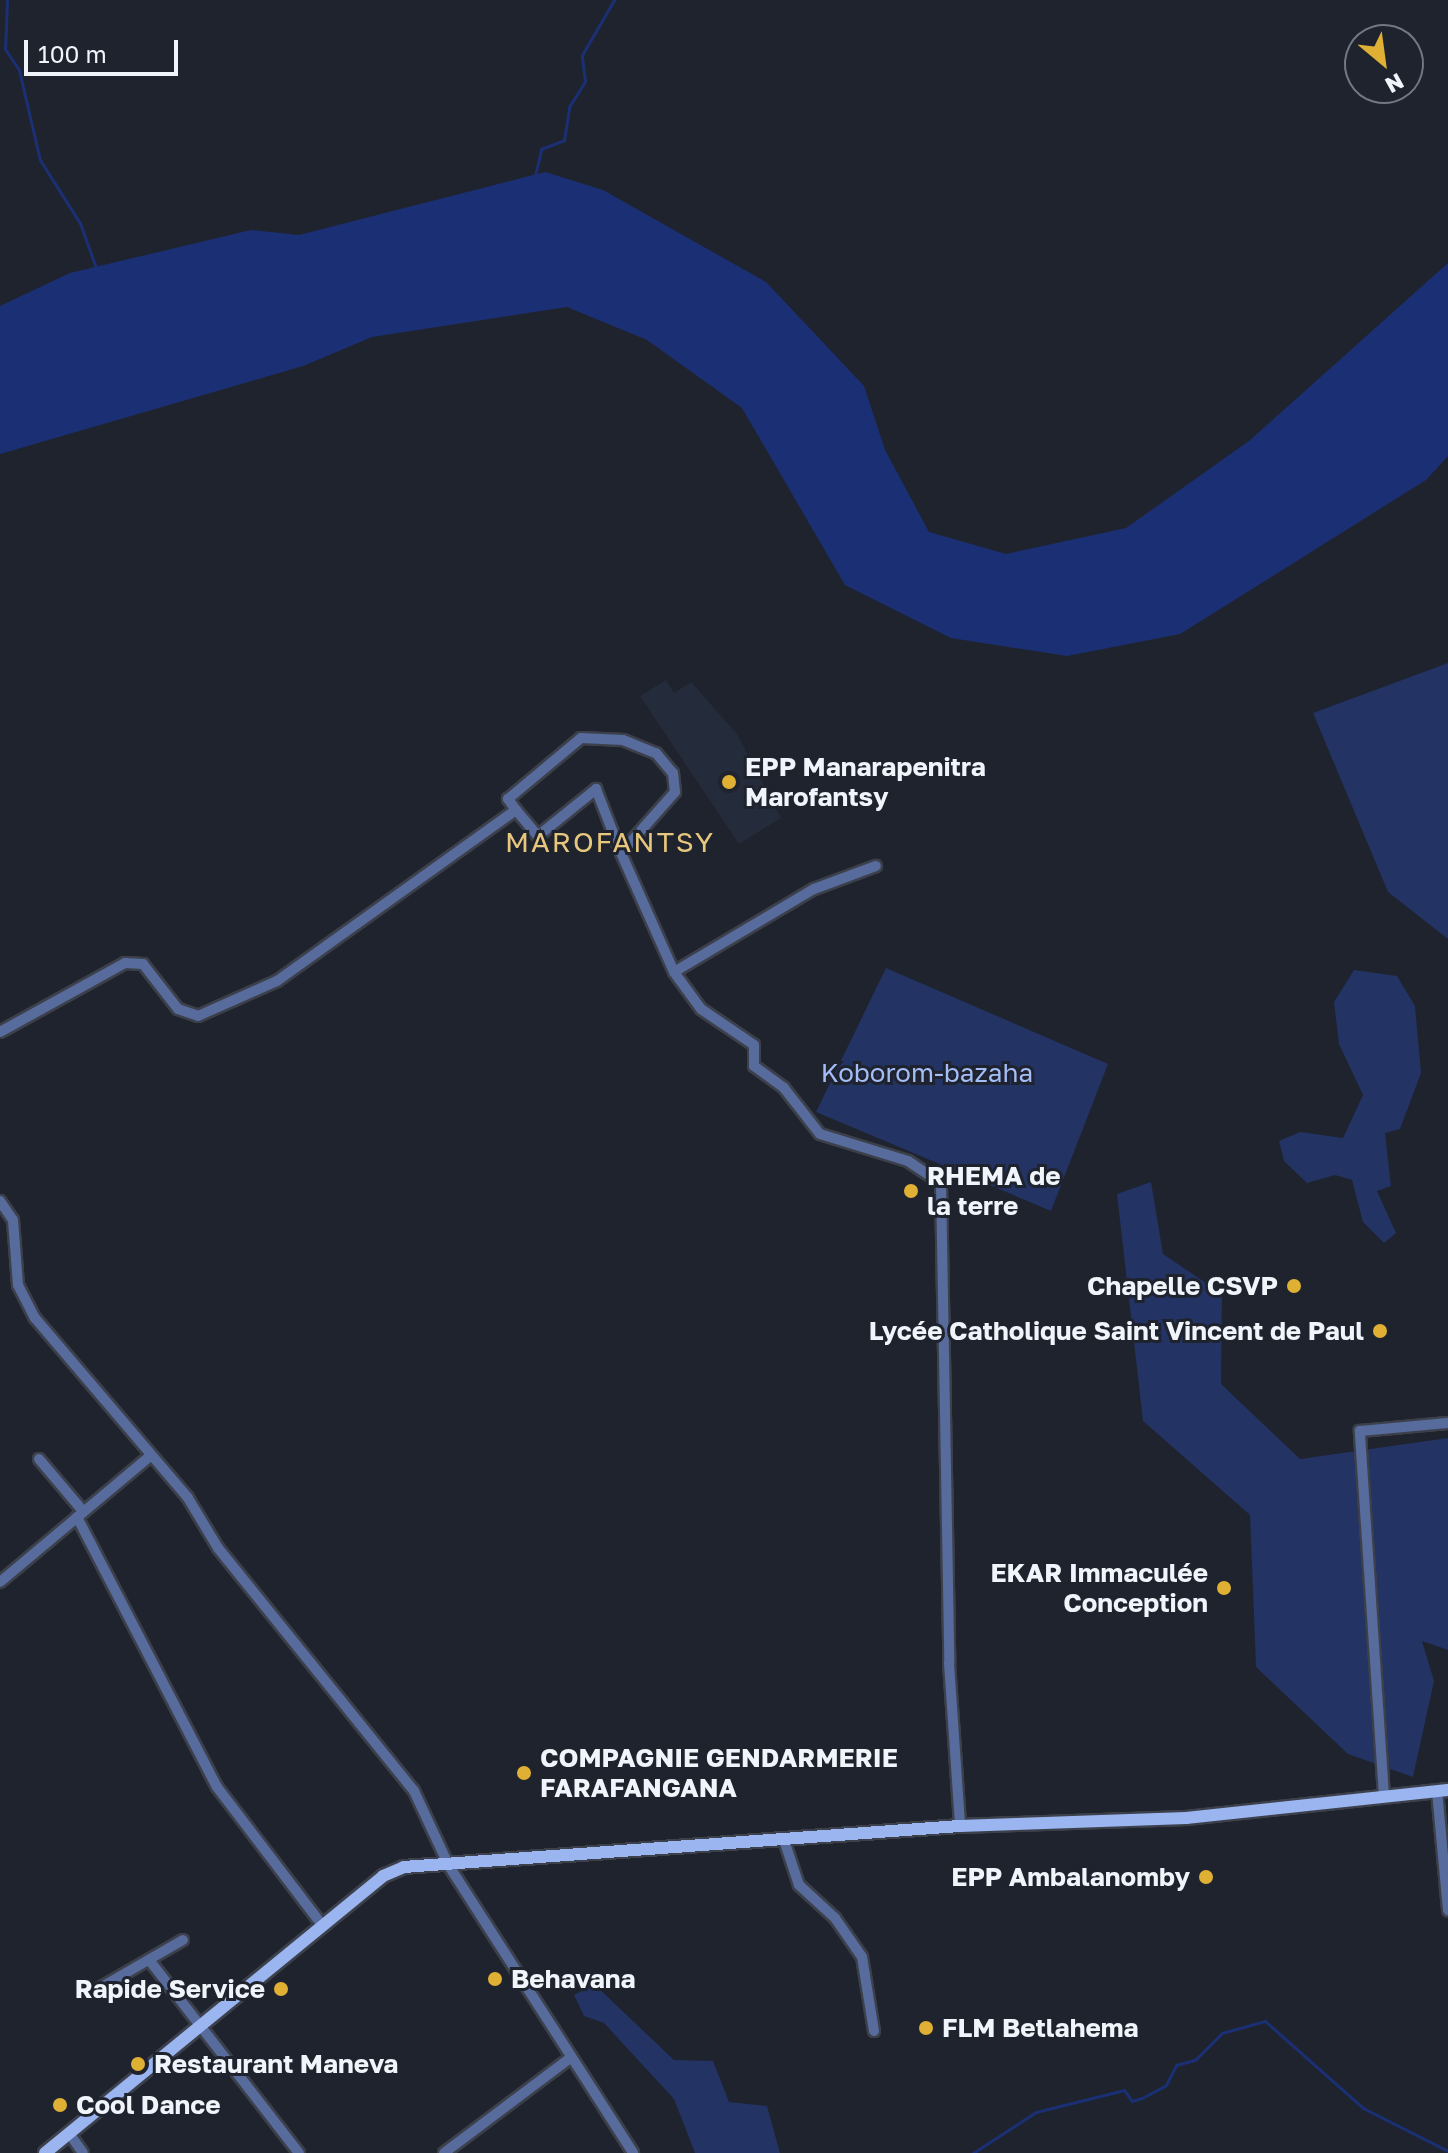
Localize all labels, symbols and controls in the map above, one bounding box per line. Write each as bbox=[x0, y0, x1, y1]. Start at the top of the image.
scale bar bbox=[28, 24, 182, 74]
north arrow bbox=[1344, 24, 1424, 104]
text: 100 m bbox=[38, 39, 107, 68]
text: N bbox=[1381, 68, 1409, 100]
place label: EPP Manarapenitra Marofantsy bbox=[745, 751, 986, 812]
marker: EPP Manarapenitra Marofantsy bbox=[720, 773, 738, 791]
district label: MAROFANTSY bbox=[505, 825, 715, 859]
park label: Koborom-bazaha bbox=[821, 1057, 1033, 1089]
place label: RHEMA de la terre bbox=[927, 1160, 1060, 1222]
marker: RHEMA de la terre bbox=[902, 1182, 920, 1200]
place label: Chapelle CSVP bbox=[1087, 1270, 1278, 1302]
marker: Chapelle CSVP bbox=[1285, 1277, 1303, 1295]
place label: Lycée Catholique Saint Vincent de Paul bbox=[869, 1315, 1364, 1347]
marker: Lycée Catholique Saint Vincent de Paul bbox=[1371, 1322, 1389, 1340]
place label: EKAR Immaculée Conception bbox=[990, 1557, 1208, 1618]
marker: EKAR Immaculée Conception bbox=[1215, 1579, 1233, 1597]
place label: COMPAGNIE GENDARMERIE FARAFANGANA bbox=[540, 1742, 898, 1804]
marker: COMPAGNIE GENDARMERIE FARAFANGANA bbox=[515, 1764, 533, 1782]
place label: EPP Ambalanomby bbox=[951, 1861, 1190, 1893]
marker: EPP Ambalanomby bbox=[1197, 1868, 1215, 1886]
place label: Behavana bbox=[511, 1963, 636, 1995]
marker: Behavana bbox=[486, 1970, 504, 1988]
place label: Rapide Service bbox=[75, 1973, 265, 2005]
marker: Rapide Service bbox=[272, 1980, 290, 1998]
place label: FLM Betlahema bbox=[942, 2012, 1139, 2044]
marker: FLM Betlahema bbox=[917, 2019, 935, 2037]
place label: Restaurant Maneva bbox=[154, 2048, 398, 2080]
marker: Restaurant Maneva bbox=[129, 2055, 147, 2073]
place label: Cool Dance bbox=[76, 2089, 221, 2121]
marker: Cool Dance bbox=[51, 2096, 69, 2114]

